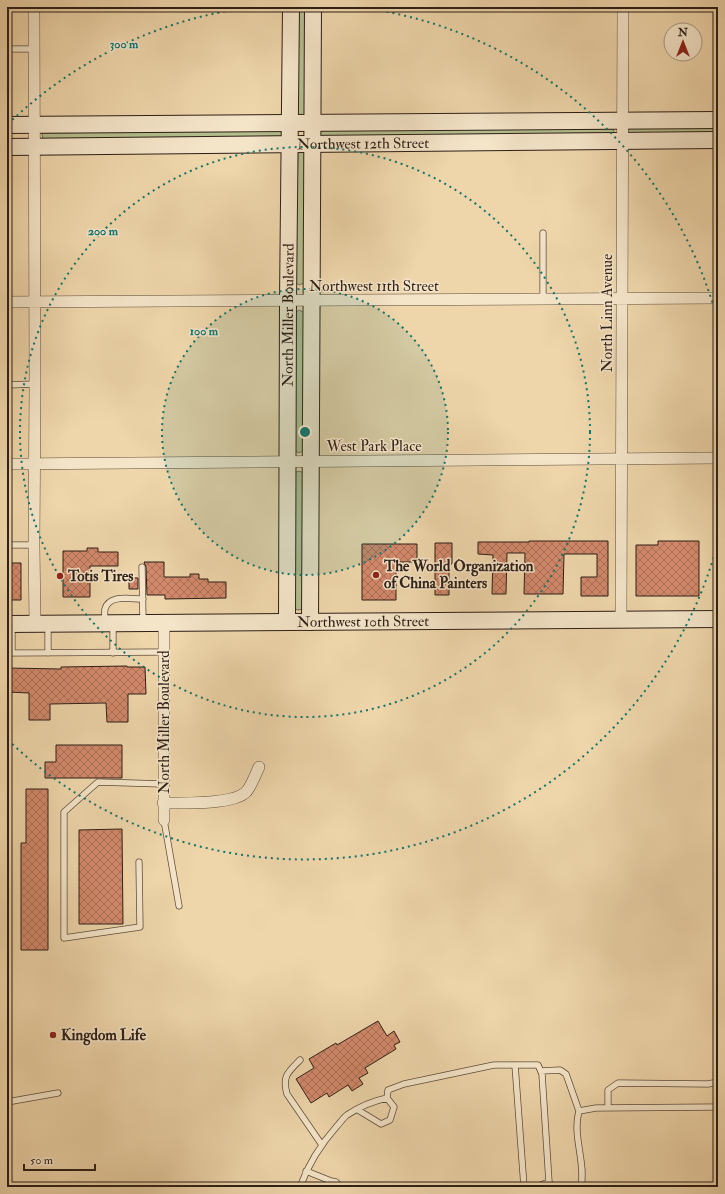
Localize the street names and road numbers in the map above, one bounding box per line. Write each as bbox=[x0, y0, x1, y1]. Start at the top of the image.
street label: Northwest 12th Street bbox=[297, 134, 429, 154]
street label: North Miller Boulevard bbox=[279, 243, 299, 387]
street label: North Linn Avenue bbox=[598, 254, 617, 372]
street label: Northwest 11th Street bbox=[309, 277, 439, 296]
street label: West Park Place bbox=[326, 437, 421, 456]
street label: Northwest 10th Street bbox=[297, 612, 429, 632]
street label: North Miller Boulevard bbox=[155, 650, 174, 794]

